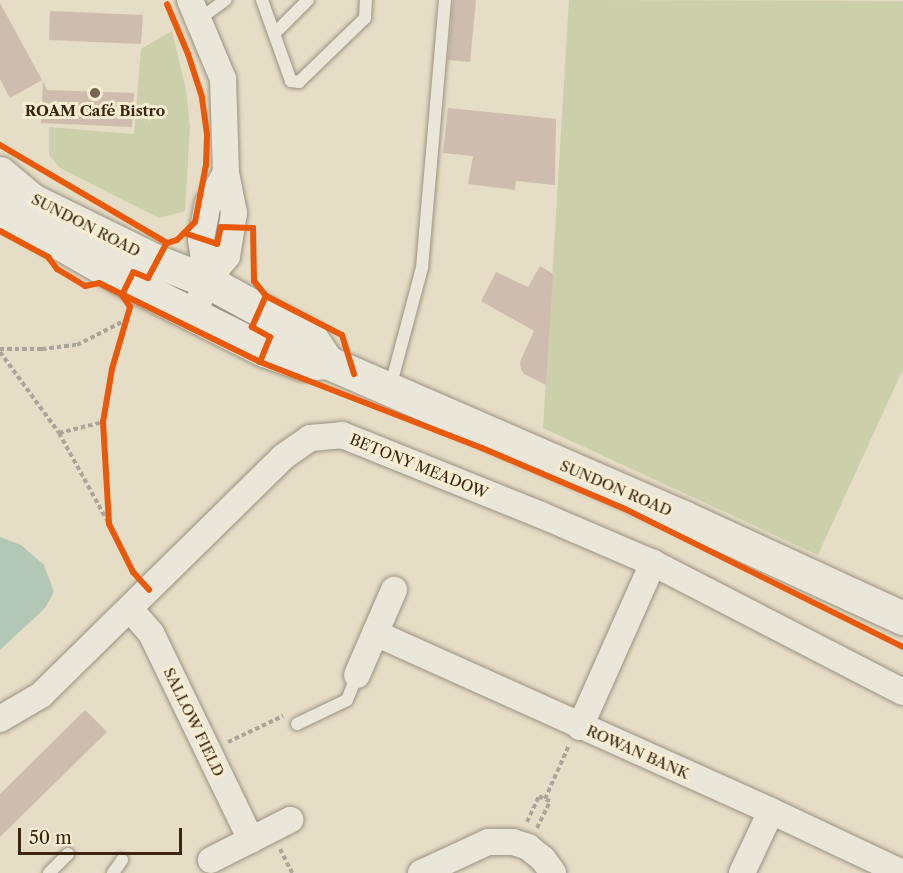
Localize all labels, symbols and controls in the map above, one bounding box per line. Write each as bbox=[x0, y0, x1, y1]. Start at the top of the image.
marker: ROAM Café Bistro bbox=[88, 86, 102, 100]
place label: ROAM Café Bistro bbox=[25, 102, 165, 120]
street label: SUNDON ROAD bbox=[29, 190, 143, 260]
street label: BETONY MEADOW bbox=[347, 430, 491, 502]
street label: SUNDON ROAD bbox=[557, 456, 675, 520]
street label: SALLOW FIELD bbox=[160, 664, 228, 780]
street label: ROWAN BANK bbox=[584, 721, 692, 783]
scale bar bbox=[21, 816, 184, 854]
text: 50 m bbox=[29, 827, 72, 849]

